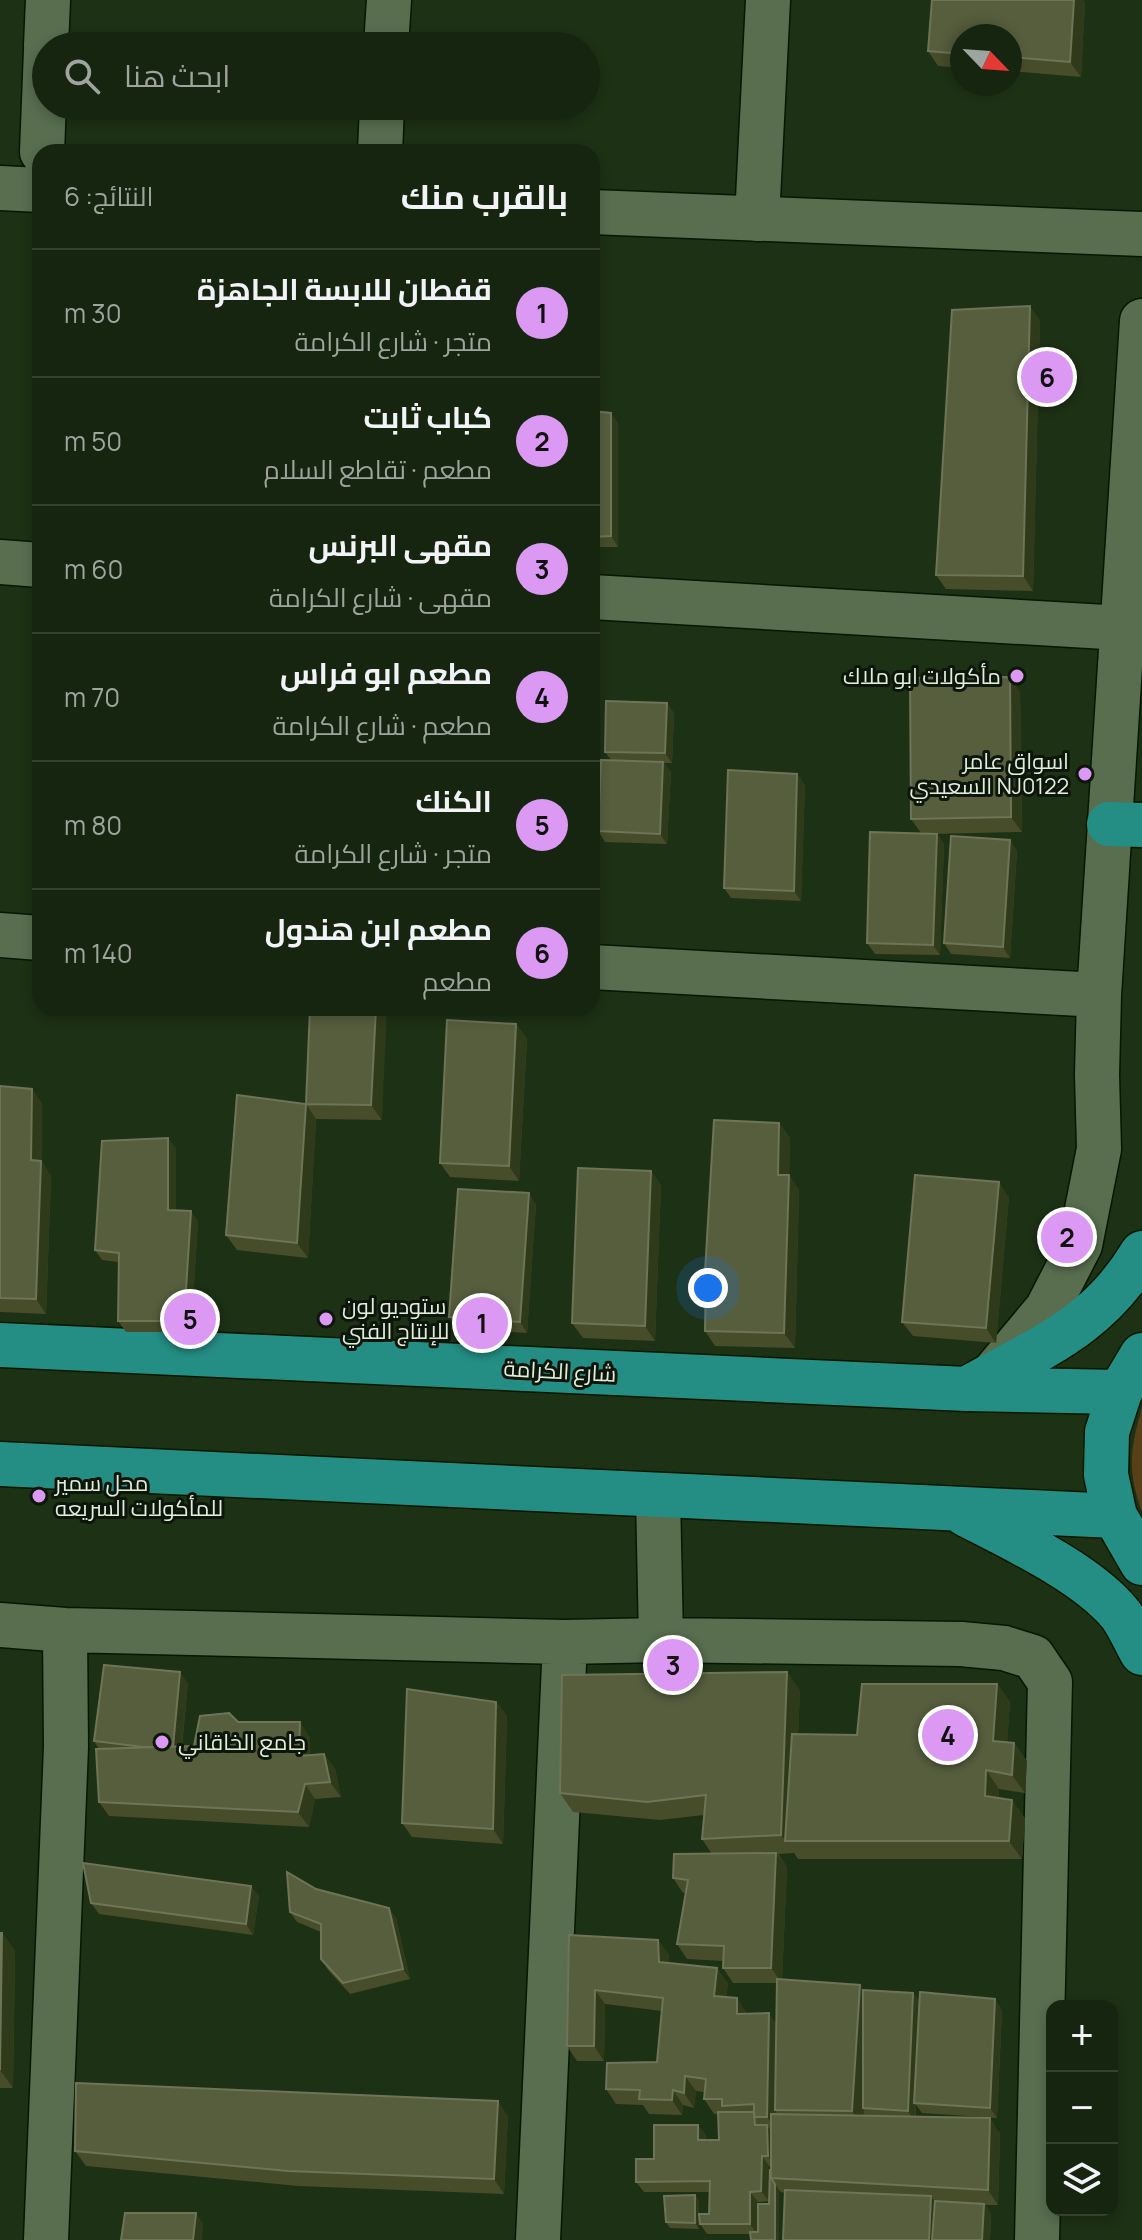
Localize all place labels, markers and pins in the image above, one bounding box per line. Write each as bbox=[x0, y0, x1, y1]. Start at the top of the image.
pin: 6 bbox=[1021, 347, 1073, 407]
place label: مأكولات ابو ملاك bbox=[843, 661, 1001, 691]
marker: مأكولات ابو ملاك bbox=[1008, 667, 1026, 685]
place label: اسواق عامر السعيدي NJ0122 bbox=[909, 746, 1069, 803]
marker: اسواق عامر السعيدي NJ0122 bbox=[1076, 765, 1094, 783]
pin: 2 bbox=[1041, 1207, 1093, 1267]
pin: 5 bbox=[164, 1289, 216, 1349]
place label: ستوديو لون للإنتاج الفني bbox=[342, 1291, 449, 1348]
pin: 1 bbox=[456, 1293, 508, 1353]
marker: ستوديو لون للإنتاج الفني bbox=[317, 1310, 335, 1328]
place label: محل سمير للمأكولات السريعه bbox=[53, 1468, 223, 1523]
marker: محل سمير للمأكولات السريعه bbox=[30, 1487, 48, 1505]
pin: 3 bbox=[647, 1635, 699, 1695]
pin: 4 bbox=[922, 1705, 974, 1765]
place label: جامع الخاقاني bbox=[178, 1727, 306, 1759]
marker: جامع الخاقاني bbox=[153, 1733, 171, 1751]

